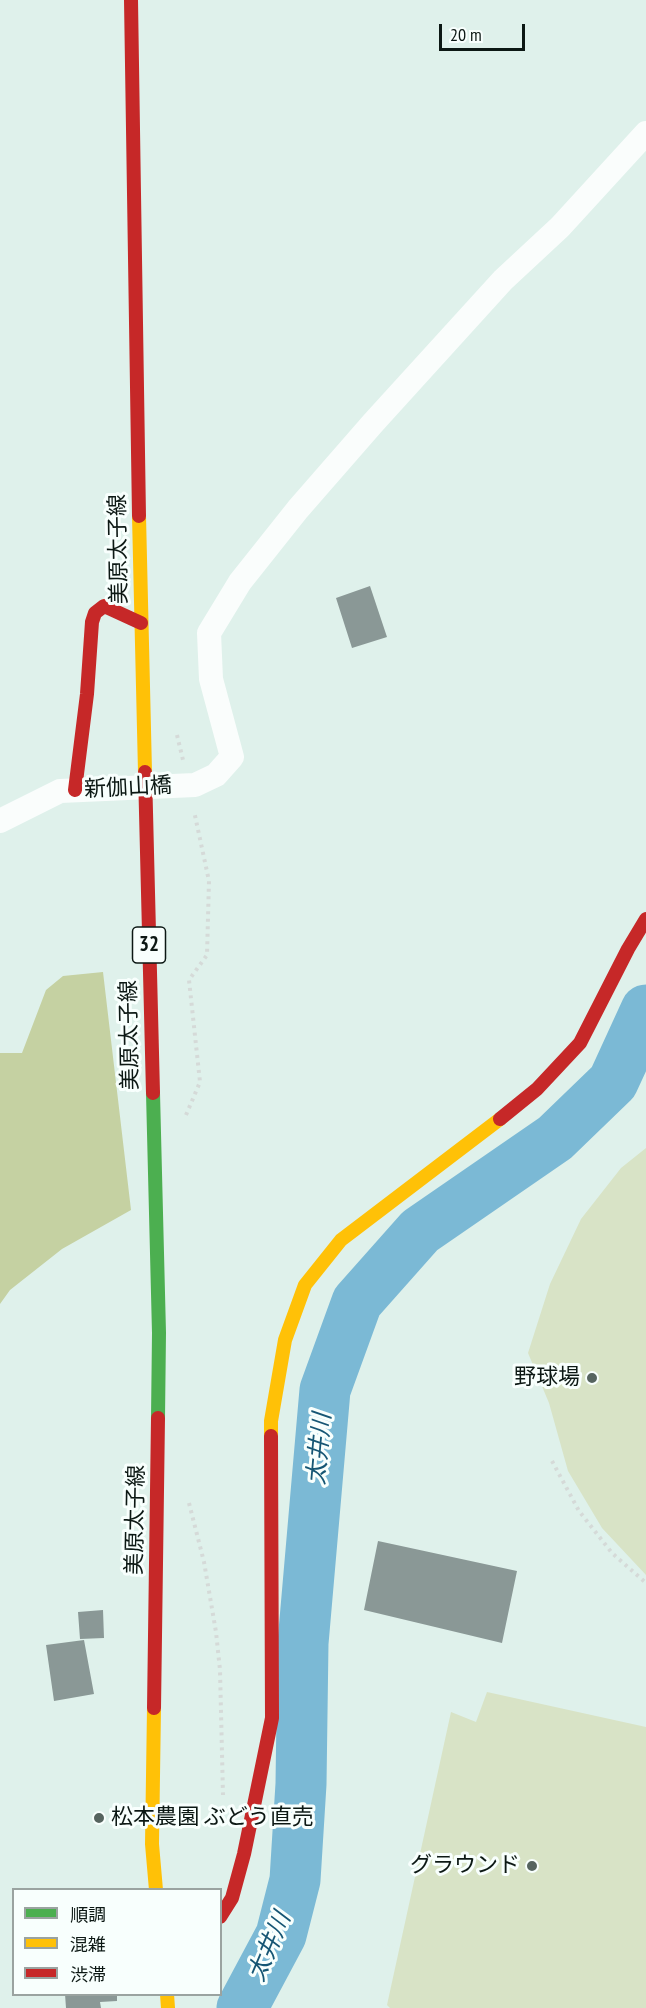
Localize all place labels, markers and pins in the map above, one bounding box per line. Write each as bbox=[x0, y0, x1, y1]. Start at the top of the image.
place label: 野球場 bbox=[514, 1365, 580, 1391]
marker: 野球場 bbox=[585, 1371, 599, 1385]
place label: 松本農園 ぶどう直売 bbox=[111, 1805, 314, 1831]
marker: 松本農園 ぶどう直売 bbox=[92, 1811, 106, 1825]
place label: グラウンド bbox=[410, 1853, 520, 1879]
marker: グラウンド bbox=[525, 1859, 539, 1873]

